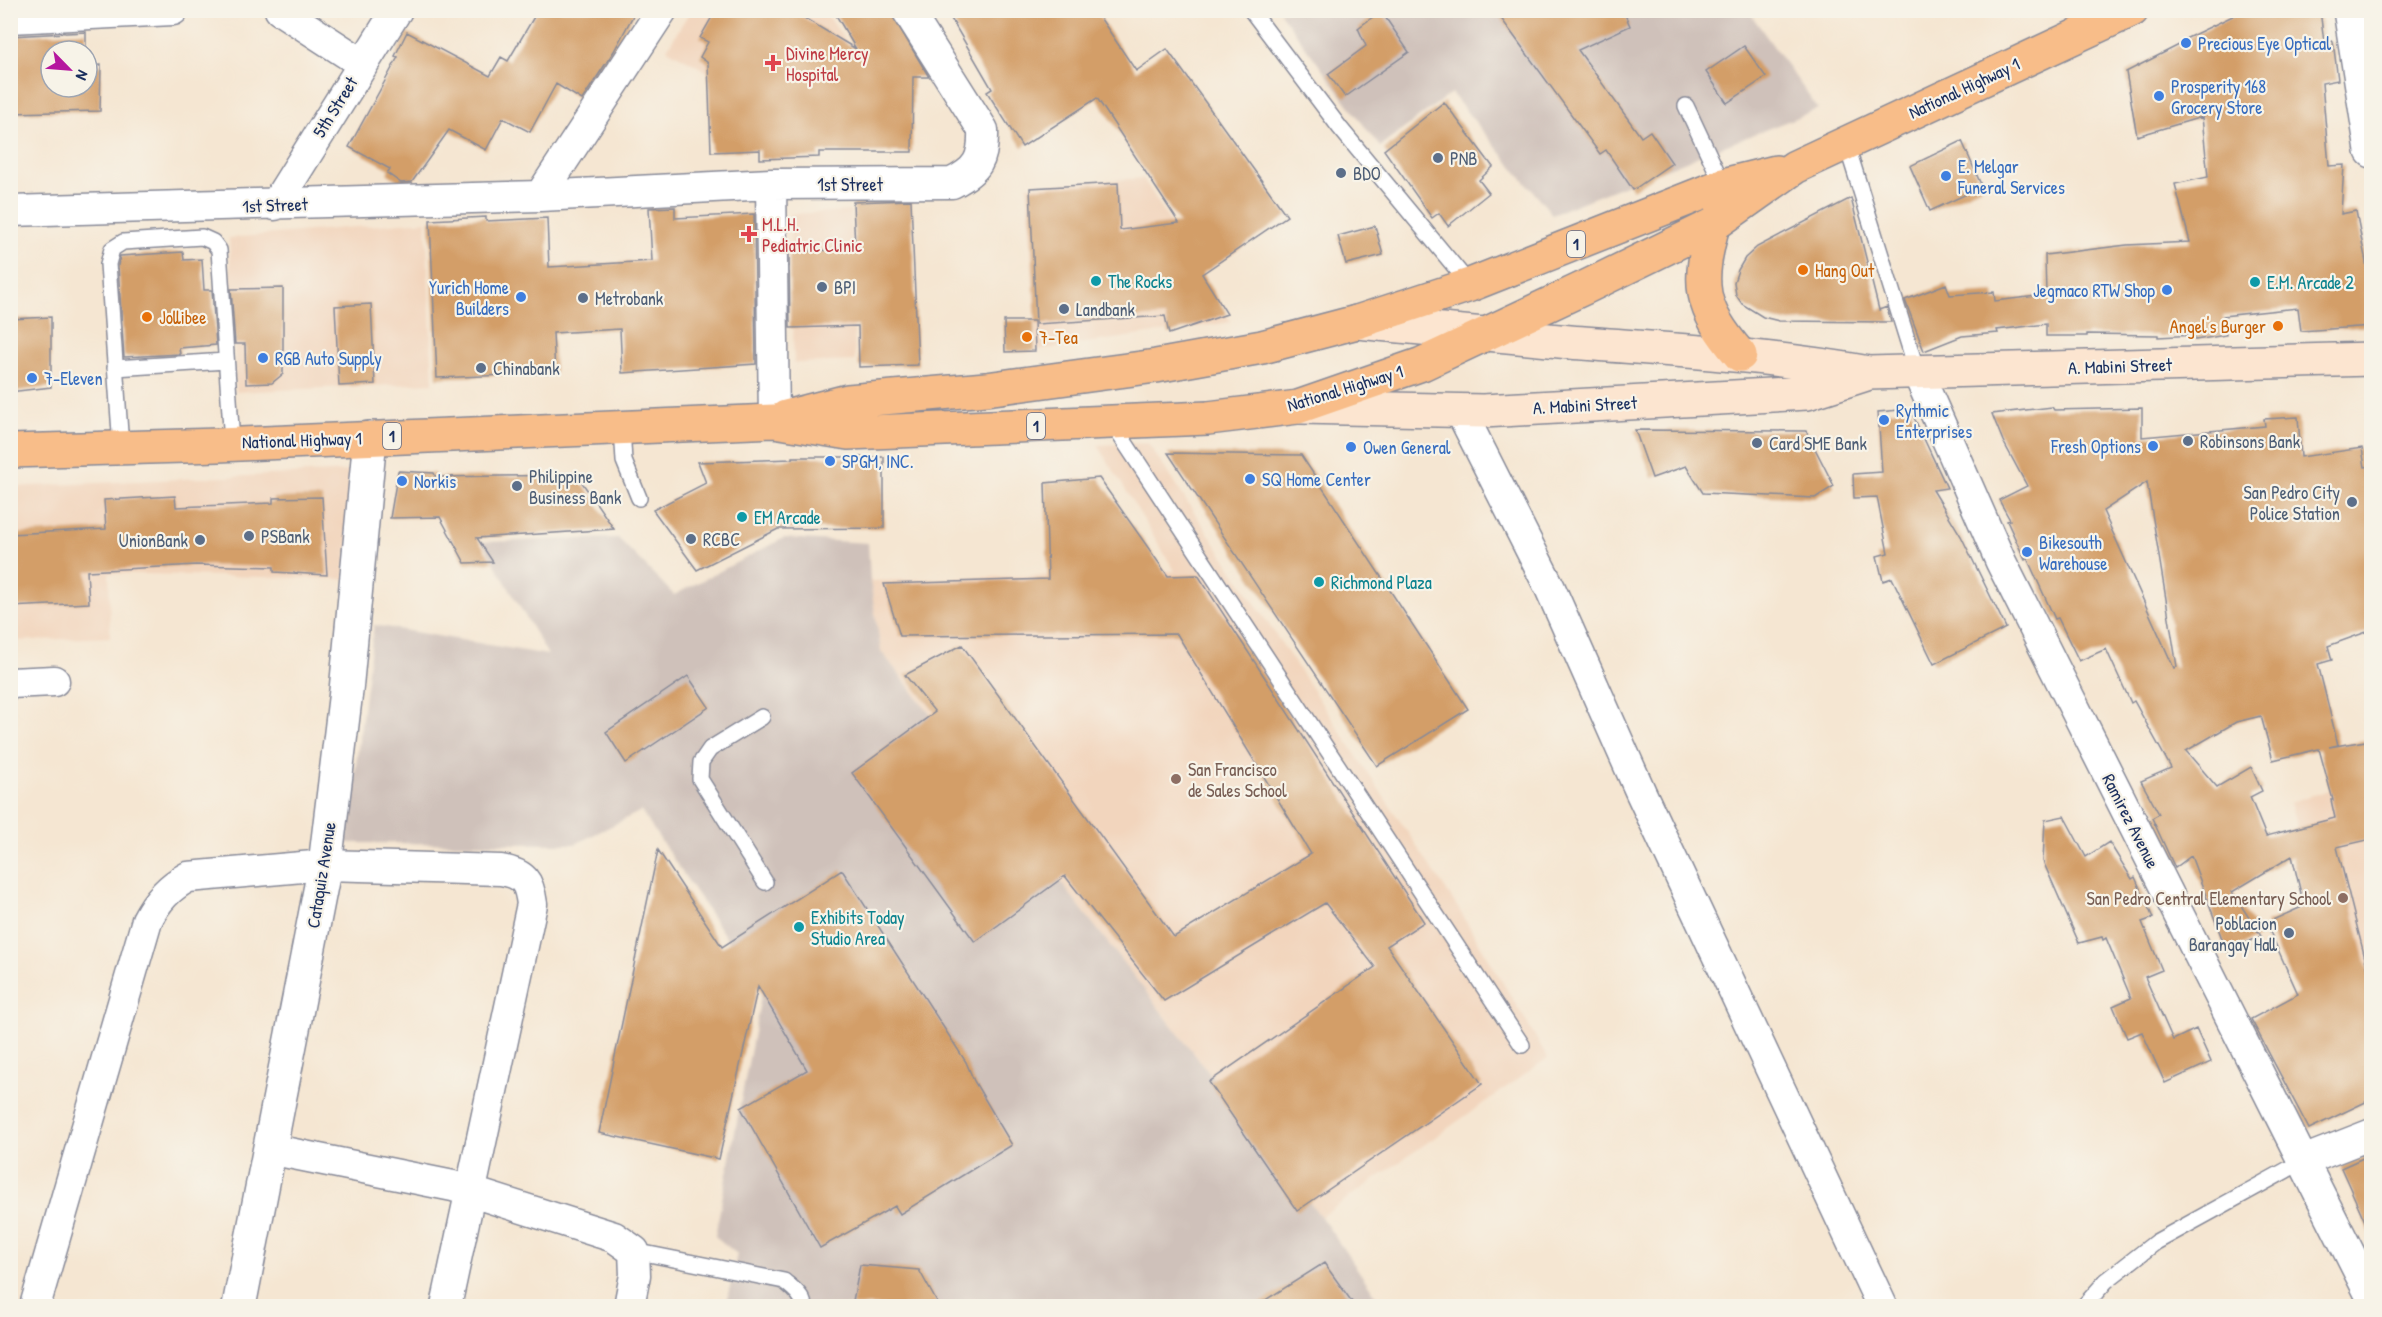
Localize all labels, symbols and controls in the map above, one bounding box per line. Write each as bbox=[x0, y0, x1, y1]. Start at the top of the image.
place label: Precious Eye Optical bbox=[2198, 31, 2331, 56]
marker: Precious Eye Optical bbox=[2179, 36, 2193, 50]
north arrow bbox=[39, 39, 99, 99]
place label: Divine Mercy Hospital bbox=[786, 41, 869, 87]
street label: National Highway 1 bbox=[1904, 51, 2024, 125]
marker: Divine Mercy Hospital bbox=[764, 54, 782, 72]
text: N bbox=[71, 67, 94, 84]
street label: 5th Street bbox=[307, 71, 364, 142]
place label: Prosperity 168 Grocery Store bbox=[2171, 74, 2266, 120]
marker: Prosperity 168 Grocery Store bbox=[2152, 89, 2166, 103]
place label: PNB bbox=[1450, 146, 1477, 171]
marker: PNB bbox=[1431, 151, 1445, 165]
place label: E. Melgar Funeral Services bbox=[1957, 154, 2065, 200]
place label: BDO bbox=[1353, 161, 1381, 186]
marker: BDO bbox=[1334, 166, 1348, 180]
marker: E. Melgar Funeral Services bbox=[1939, 169, 1953, 183]
street label: 1st Street bbox=[817, 172, 884, 197]
street label: 1st Street bbox=[242, 191, 309, 219]
place label: M.L.H. Pediatric Clinic bbox=[762, 212, 862, 258]
marker: M.L.H. Pediatric Clinic bbox=[740, 225, 758, 243]
road number: 1 bbox=[1567, 231, 1585, 257]
place label: Hang Out bbox=[1815, 258, 1875, 283]
marker: Hang Out bbox=[1796, 263, 1810, 277]
place label: The Rocks bbox=[1108, 269, 1172, 294]
place label: E.M. Arcade 2 bbox=[2267, 270, 2355, 295]
marker: The Rocks bbox=[1089, 274, 1103, 288]
place label: Yurich Home Builders bbox=[429, 275, 509, 321]
place label: BPI bbox=[834, 275, 856, 300]
marker: E.M. Arcade 2 bbox=[2248, 275, 2262, 289]
place label: Jegmaco RTW Shop bbox=[2033, 278, 2155, 303]
marker: BPI bbox=[815, 280, 829, 294]
marker: Jegmaco RTW Shop bbox=[2160, 283, 2174, 297]
place label: Metrobank bbox=[595, 286, 664, 311]
marker: Yurich Home Builders bbox=[514, 290, 528, 304]
marker: Metrobank bbox=[576, 291, 590, 305]
place label: Landbank bbox=[1076, 297, 1136, 322]
marker: Landbank bbox=[1057, 302, 1071, 316]
place label: Jollibee bbox=[159, 305, 206, 330]
marker: Jollibee bbox=[140, 310, 154, 324]
place label: Angel's Burger bbox=[2170, 314, 2266, 339]
marker: Angel's Burger bbox=[2271, 319, 2285, 333]
place label: 7-Tea bbox=[1039, 325, 1078, 350]
marker: 7-Tea bbox=[1020, 330, 1034, 344]
place label: RGB Auto Supply bbox=[275, 346, 382, 371]
marker: RGB Auto Supply bbox=[256, 351, 270, 365]
street label: A. Mabini Street bbox=[2067, 352, 2173, 380]
place label: Chinabank bbox=[493, 356, 560, 381]
street label: National Highway 1 bbox=[1284, 359, 1406, 417]
marker: Chinabank bbox=[474, 361, 488, 375]
place label: 7-Eleven bbox=[44, 366, 103, 391]
marker: 7-Eleven bbox=[25, 371, 39, 385]
street label: A. Mabini Street bbox=[1532, 390, 1638, 420]
place label: Rythmic Enterprises bbox=[1896, 398, 1972, 444]
road number: 1 bbox=[1027, 413, 1045, 439]
marker: Rythmic Enterprises bbox=[1877, 413, 1891, 427]
road number: 1 bbox=[383, 423, 401, 449]
street label: National Highway 1 bbox=[242, 425, 362, 455]
place label: Robinsons Bank bbox=[2200, 429, 2301, 454]
place label: Card SME Bank bbox=[1769, 431, 1867, 456]
place label: Fresh Options bbox=[2050, 434, 2141, 459]
marker: Robinsons Bank bbox=[2181, 434, 2195, 448]
place label: Owen General bbox=[1363, 435, 1451, 460]
marker: Card SME Bank bbox=[1750, 436, 1764, 450]
marker: Fresh Options bbox=[2146, 439, 2160, 453]
marker: Owen General bbox=[1344, 440, 1358, 454]
place label: SPGM, INC. bbox=[842, 449, 914, 474]
marker: SPGM, INC. bbox=[823, 454, 837, 468]
place label: Philippine Business Bank bbox=[529, 464, 622, 510]
place label: SQ Home Center bbox=[1262, 467, 1371, 492]
place label: Norkis bbox=[414, 469, 456, 494]
marker: SQ Home Center bbox=[1243, 472, 1257, 486]
marker: Norkis bbox=[395, 474, 409, 488]
marker: Philippine Business Bank bbox=[510, 479, 524, 493]
place label: San Pedro City Police Station bbox=[2244, 480, 2340, 526]
marker: San Pedro City Police Station bbox=[2345, 495, 2359, 509]
place label: EM Arcade bbox=[754, 505, 821, 530]
marker: EM Arcade bbox=[735, 510, 749, 524]
place label: PSBank bbox=[261, 524, 310, 549]
place label: RCBC bbox=[703, 527, 740, 552]
place label: UnionBank bbox=[119, 528, 189, 553]
marker: PSBank bbox=[242, 529, 256, 543]
place label: Bikesouth Warehouse bbox=[2039, 530, 2107, 576]
marker: RCBC bbox=[684, 532, 698, 546]
marker: UnionBank bbox=[193, 533, 207, 547]
marker: Bikesouth Warehouse bbox=[2020, 545, 2034, 559]
place label: Richmond Plaza bbox=[1331, 570, 1432, 595]
marker: Richmond Plaza bbox=[1312, 575, 1326, 589]
place label: San Francisco de Sales School bbox=[1188, 757, 1287, 803]
street label: Ramirez Avenue bbox=[2096, 769, 2166, 873]
marker: San Francisco de Sales School bbox=[1169, 772, 1183, 786]
street label: Cataquiz Avenue bbox=[300, 820, 342, 930]
place label: San Pedro Central Elementary School bbox=[2086, 886, 2331, 911]
marker: San Pedro Central Elementary School bbox=[2336, 891, 2350, 905]
place label: Exhibits Today Studio Area bbox=[811, 905, 905, 951]
place label: Poblacion Barangay Hall bbox=[2189, 911, 2277, 957]
marker: Exhibits Today Studio Area bbox=[792, 920, 806, 934]
marker: Poblacion Barangay Hall bbox=[2282, 926, 2296, 940]

